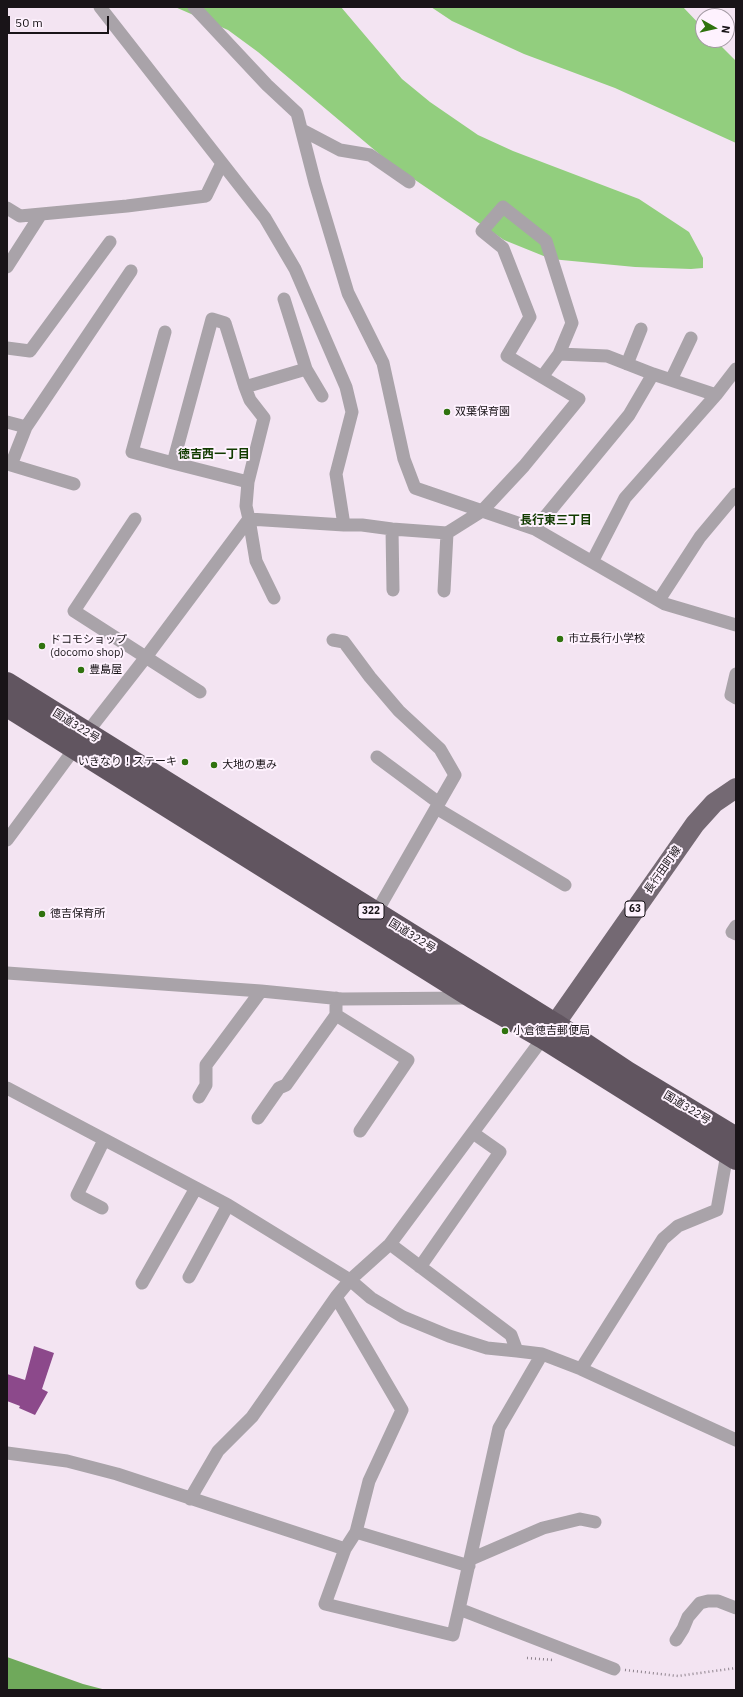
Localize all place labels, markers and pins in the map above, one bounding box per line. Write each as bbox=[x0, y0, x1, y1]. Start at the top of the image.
place label: 双葉保育園 bbox=[455, 405, 510, 419]
marker: 双葉保育園 bbox=[442, 407, 452, 417]
place label: 市立長行小学校 bbox=[568, 632, 645, 646]
place label: ドコモショップ (docomo shop) bbox=[50, 633, 127, 659]
marker: 市立長行小学校 bbox=[555, 634, 565, 644]
marker: ドコモショップ (docomo shop) bbox=[37, 641, 47, 651]
place label: 豊島屋 bbox=[89, 663, 122, 677]
marker: 豊島屋 bbox=[76, 665, 86, 675]
place label: いきなり！ステーキ bbox=[78, 755, 177, 769]
marker: いきなり！ステーキ bbox=[180, 757, 190, 767]
place label: 大地の恵み bbox=[222, 758, 277, 772]
marker: 大地の恵み bbox=[209, 760, 219, 770]
place label: 徳吉保育所 bbox=[50, 907, 105, 921]
marker: 徳吉保育所 bbox=[37, 909, 47, 919]
place label: 小倉徳吉郵便局 bbox=[513, 1024, 590, 1038]
marker: 小倉徳吉郵便局 bbox=[500, 1026, 510, 1036]

